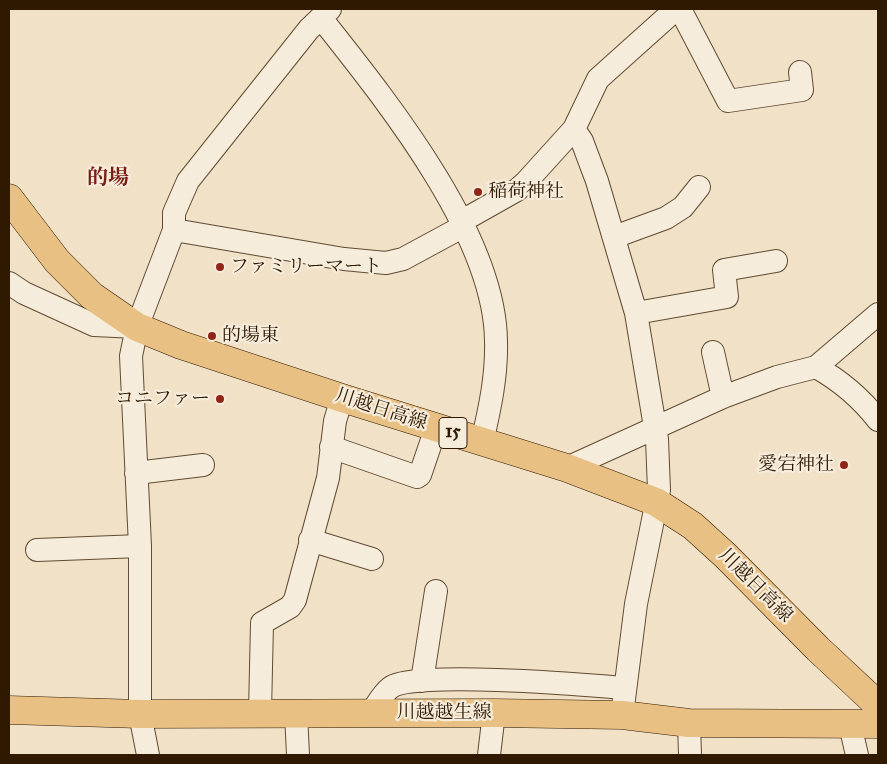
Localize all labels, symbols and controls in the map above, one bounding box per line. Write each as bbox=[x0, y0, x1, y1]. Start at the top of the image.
district label: 的場 bbox=[87, 166, 129, 192]
place label: 稲荷神社 bbox=[488, 181, 564, 203]
marker: 稲荷神社 bbox=[472, 186, 484, 198]
place label: ファミリーマート bbox=[230, 256, 382, 278]
marker: ファミリーマート bbox=[214, 261, 226, 273]
place label: 的場東 bbox=[222, 325, 279, 347]
marker: 的場東 bbox=[206, 330, 218, 342]
street label: 川越日高線 bbox=[332, 384, 430, 436]
place label: コニファー bbox=[115, 388, 210, 410]
marker: コニファー bbox=[214, 393, 226, 405]
road number: 15 bbox=[439, 418, 467, 448]
place label: 愛宕神社 bbox=[758, 454, 834, 476]
marker: 愛宕神社 bbox=[838, 459, 850, 471]
street label: 川越日高線 bbox=[713, 544, 797, 628]
street label: 川越越生線 bbox=[397, 702, 491, 724]

